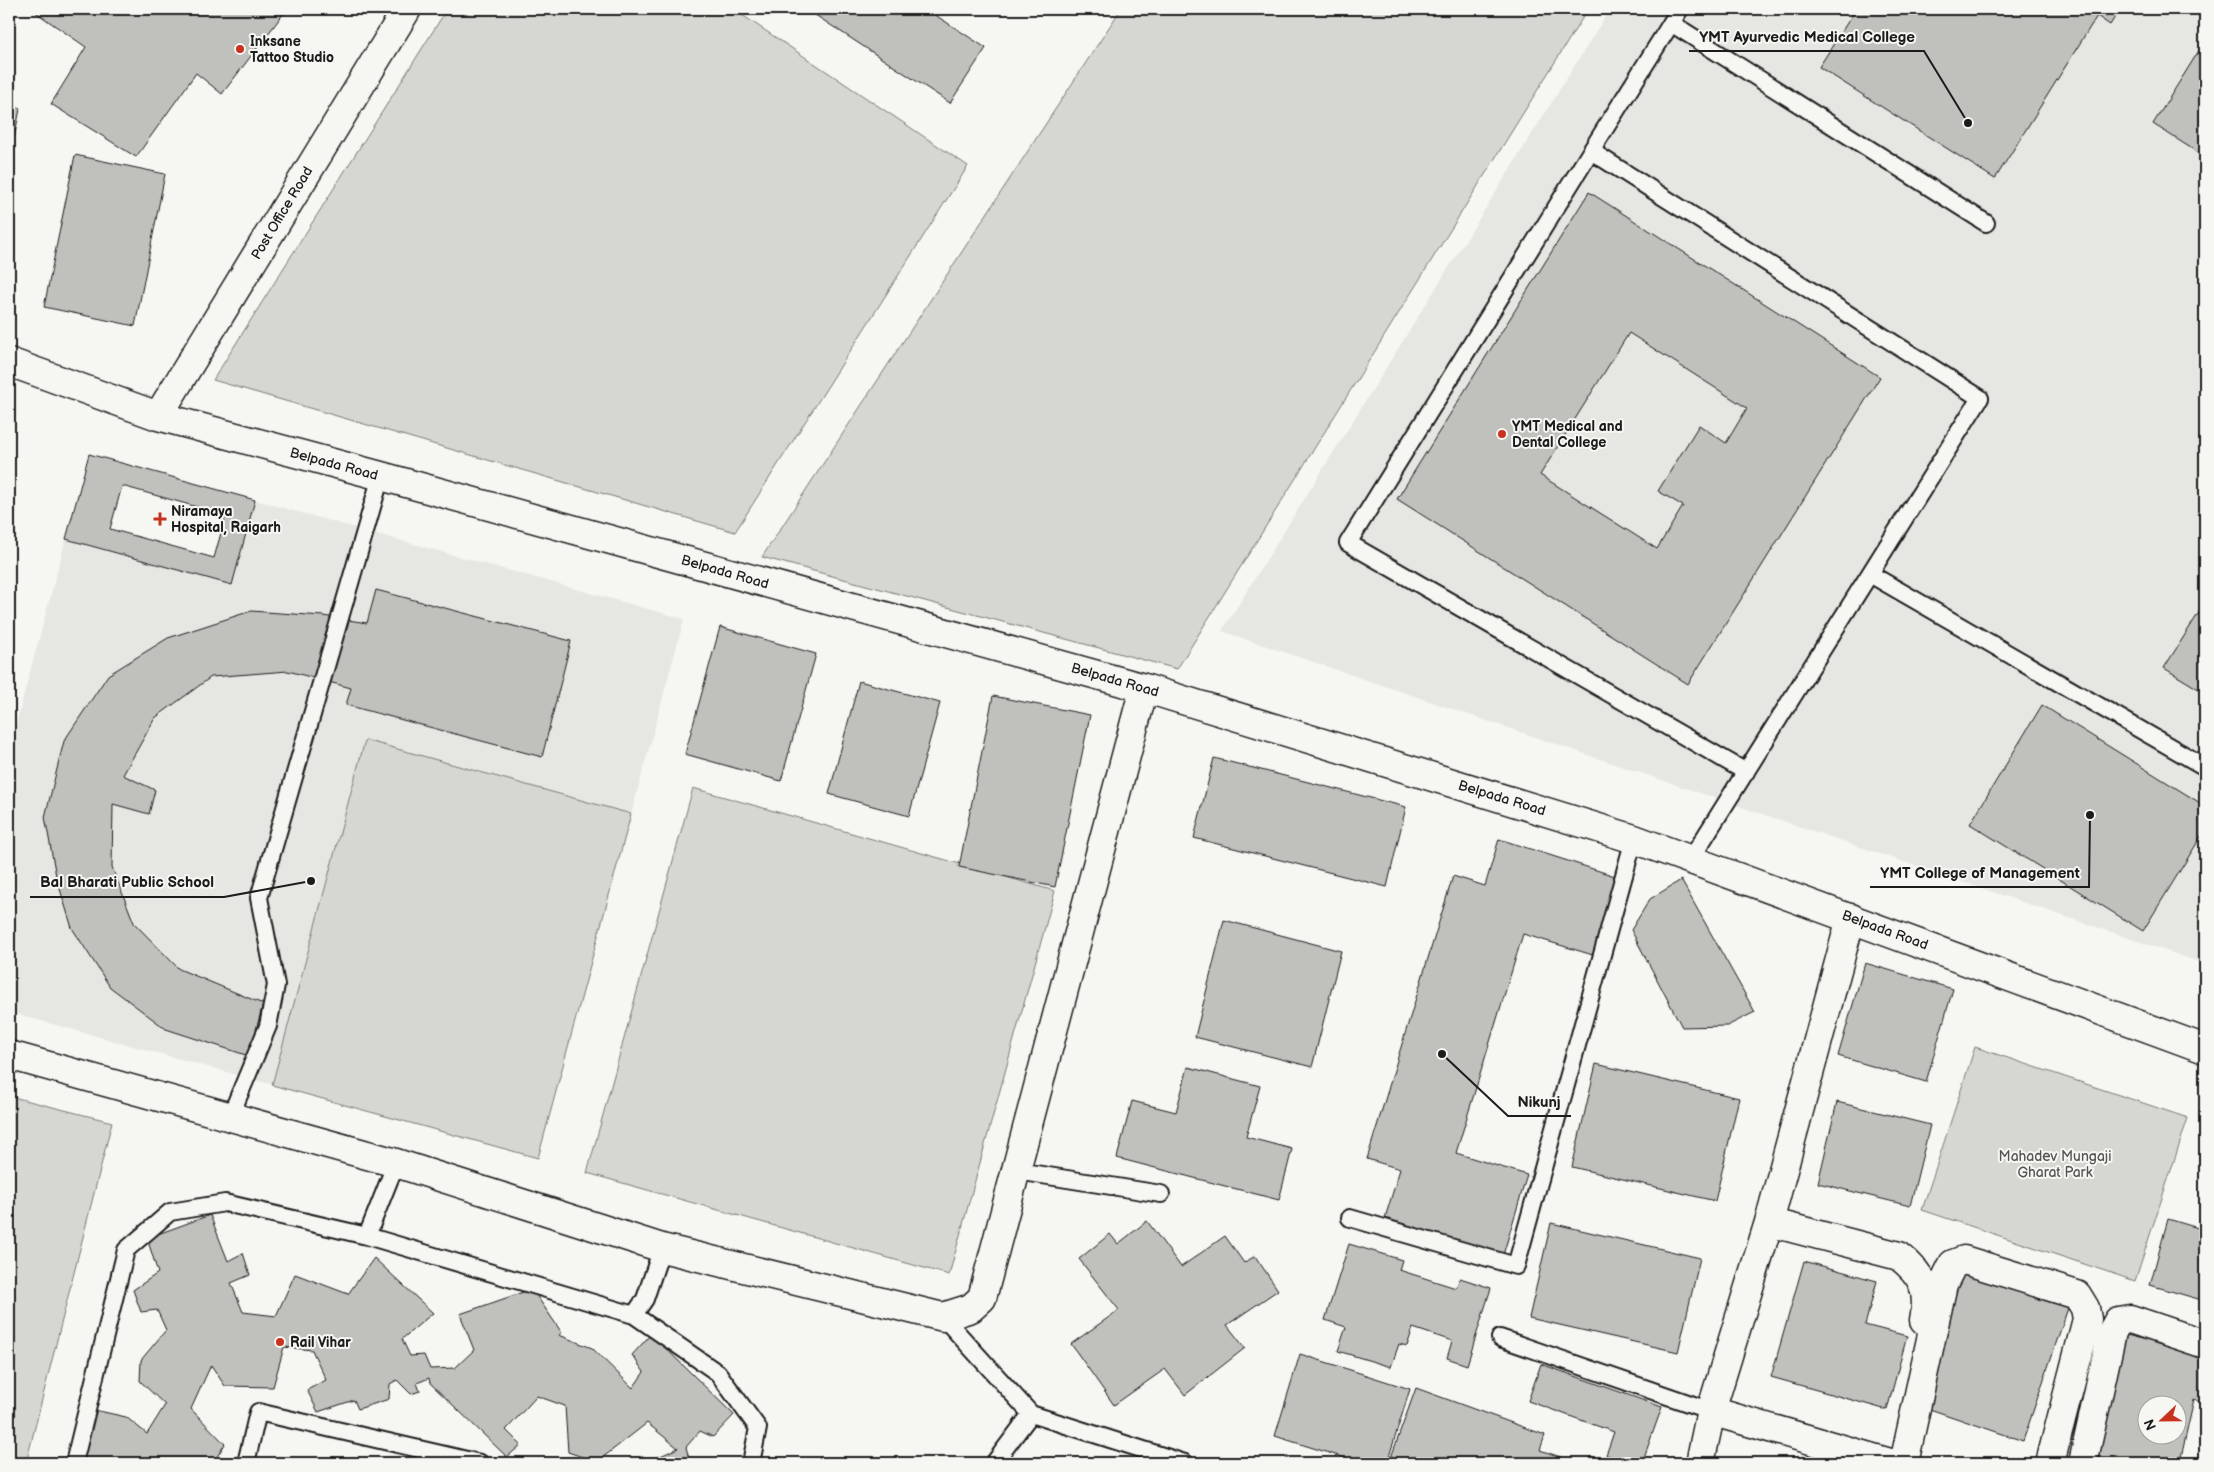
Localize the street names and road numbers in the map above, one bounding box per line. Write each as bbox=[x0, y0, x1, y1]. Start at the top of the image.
street label: Post Office Road bbox=[248, 164, 316, 262]
street label: Belpada Road bbox=[288, 444, 380, 484]
street label: Belpada Road bbox=[679, 551, 771, 593]
street label: Belpada Road bbox=[1069, 659, 1161, 701]
street label: Belpada Road bbox=[1456, 777, 1548, 819]
street label: Belpada Road bbox=[1840, 907, 1930, 953]

